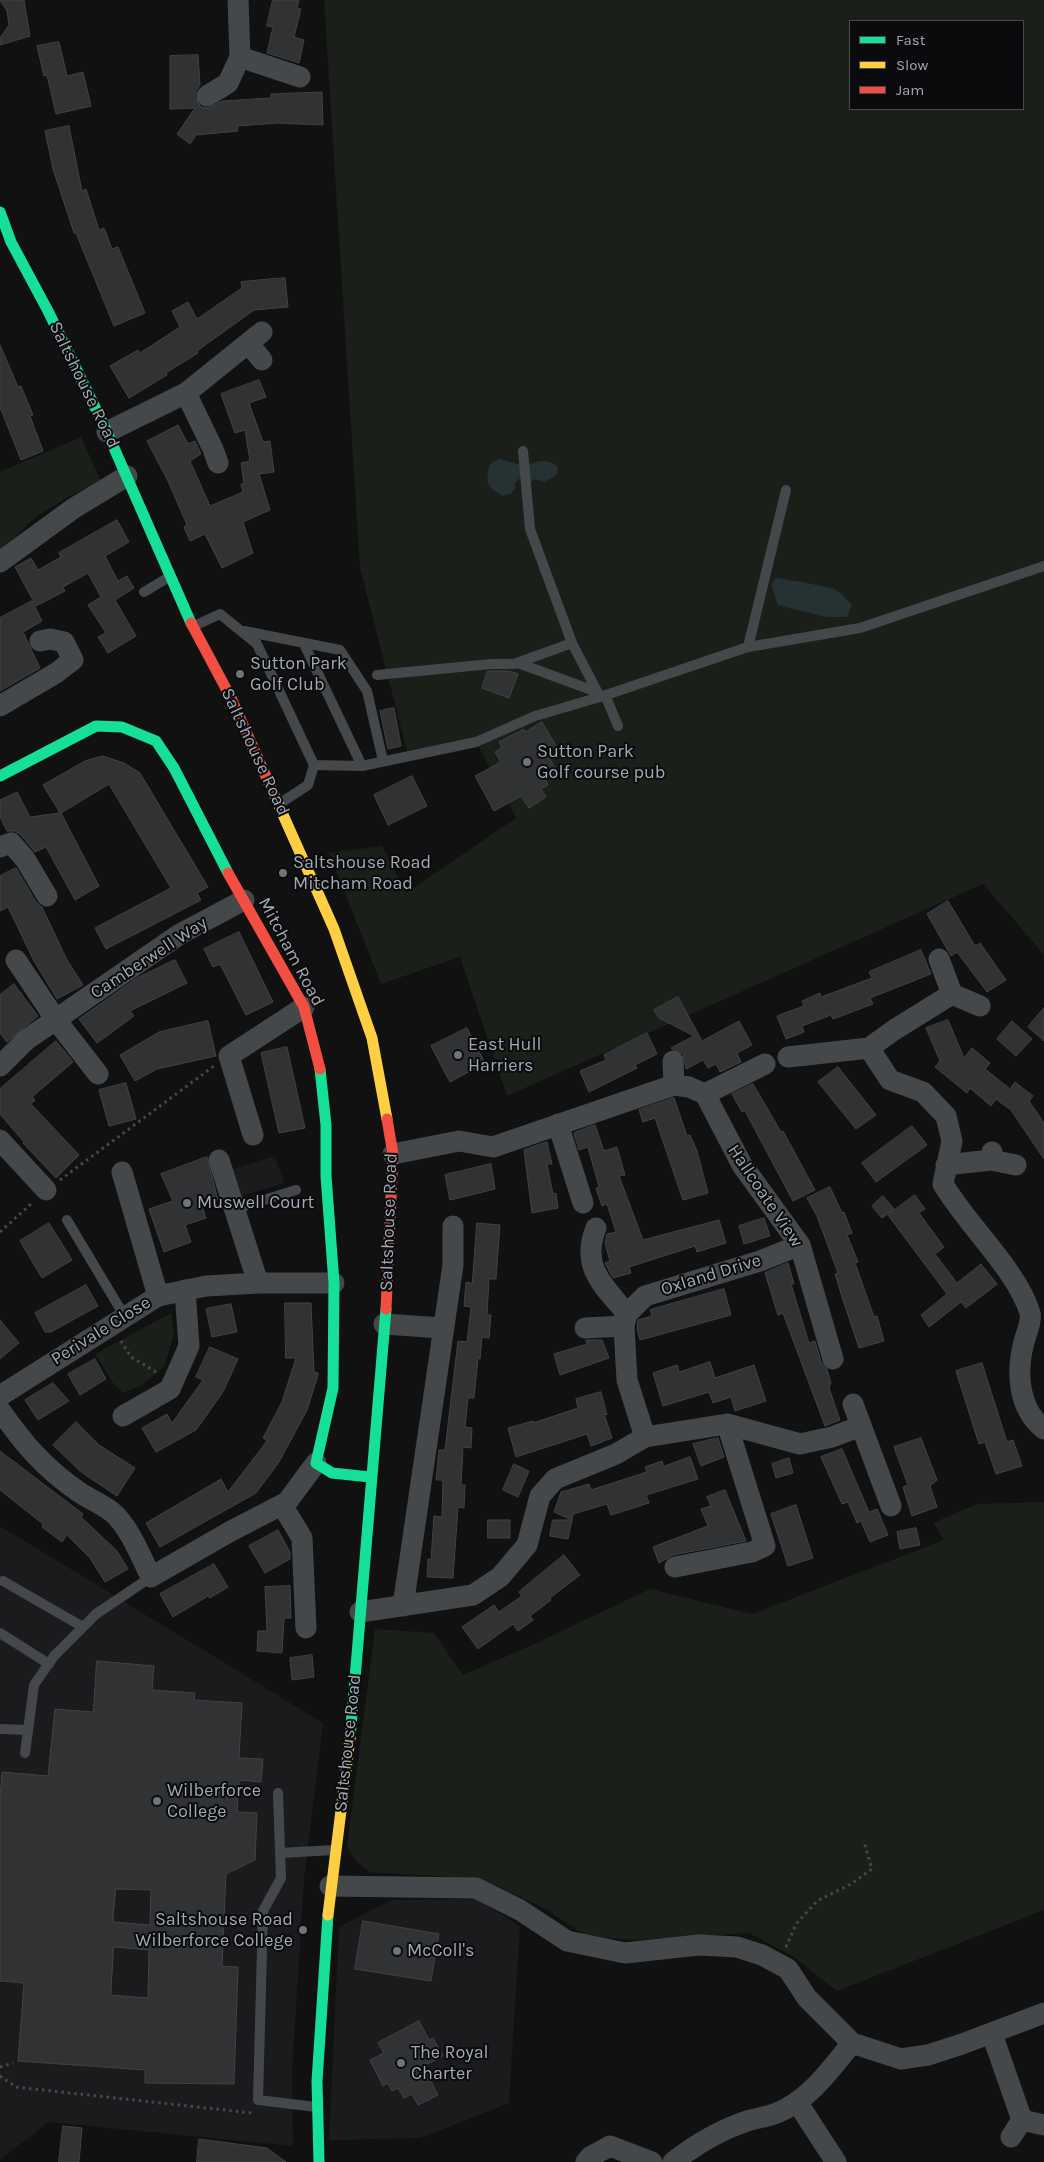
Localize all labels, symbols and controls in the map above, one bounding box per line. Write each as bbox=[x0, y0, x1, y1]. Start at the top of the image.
legend bbox=[849, 20, 1024, 110]
text: Fast bbox=[896, 31, 925, 49]
text: Slow bbox=[896, 56, 928, 74]
text: Jam bbox=[896, 81, 924, 99]
street label: Saltshouse Road bbox=[44, 318, 124, 452]
place label: Sutton Park Golf Club bbox=[250, 653, 347, 696]
marker: Sutton Park Golf Club bbox=[234, 668, 246, 680]
street label: Saltshouse Road bbox=[216, 685, 294, 819]
place label: Sutton Park Golf course pub bbox=[537, 741, 666, 784]
marker: Sutton Park Golf course pub bbox=[521, 756, 533, 768]
place label: Saltshouse Road Mitcham Road bbox=[293, 852, 431, 894]
marker: Saltshouse Road Mitcham Road bbox=[277, 867, 289, 879]
street label: Mitcham Road bbox=[253, 894, 329, 1010]
street label: Camberwell Way bbox=[87, 912, 211, 1004]
place label: East Hull Harriers bbox=[468, 1034, 542, 1076]
marker: East Hull Harriers bbox=[452, 1049, 464, 1061]
street label: Hallcoate View bbox=[723, 1141, 807, 1251]
street label: Saltshouse Road bbox=[376, 1153, 402, 1291]
place label: Muswell Court bbox=[197, 1192, 314, 1214]
marker: Muswell Court bbox=[181, 1197, 193, 1209]
street label: Oxland Drive bbox=[658, 1250, 764, 1300]
street label: Perivale Close bbox=[47, 1292, 155, 1370]
street label: Saltshouse Road bbox=[330, 1673, 366, 1813]
place label: Wilberforce College bbox=[167, 1780, 261, 1822]
marker: Wilberforce College bbox=[151, 1795, 163, 1807]
place label: Saltshouse Road Wilberforce College bbox=[135, 1909, 293, 1952]
marker: Saltshouse Road Wilberforce College bbox=[297, 1924, 309, 1936]
place label: McColl's bbox=[407, 1940, 474, 1962]
marker: McColl's bbox=[391, 1945, 403, 1957]
place label: The Royal Charter bbox=[411, 2042, 489, 2084]
marker: The Royal Charter bbox=[395, 2057, 407, 2069]

